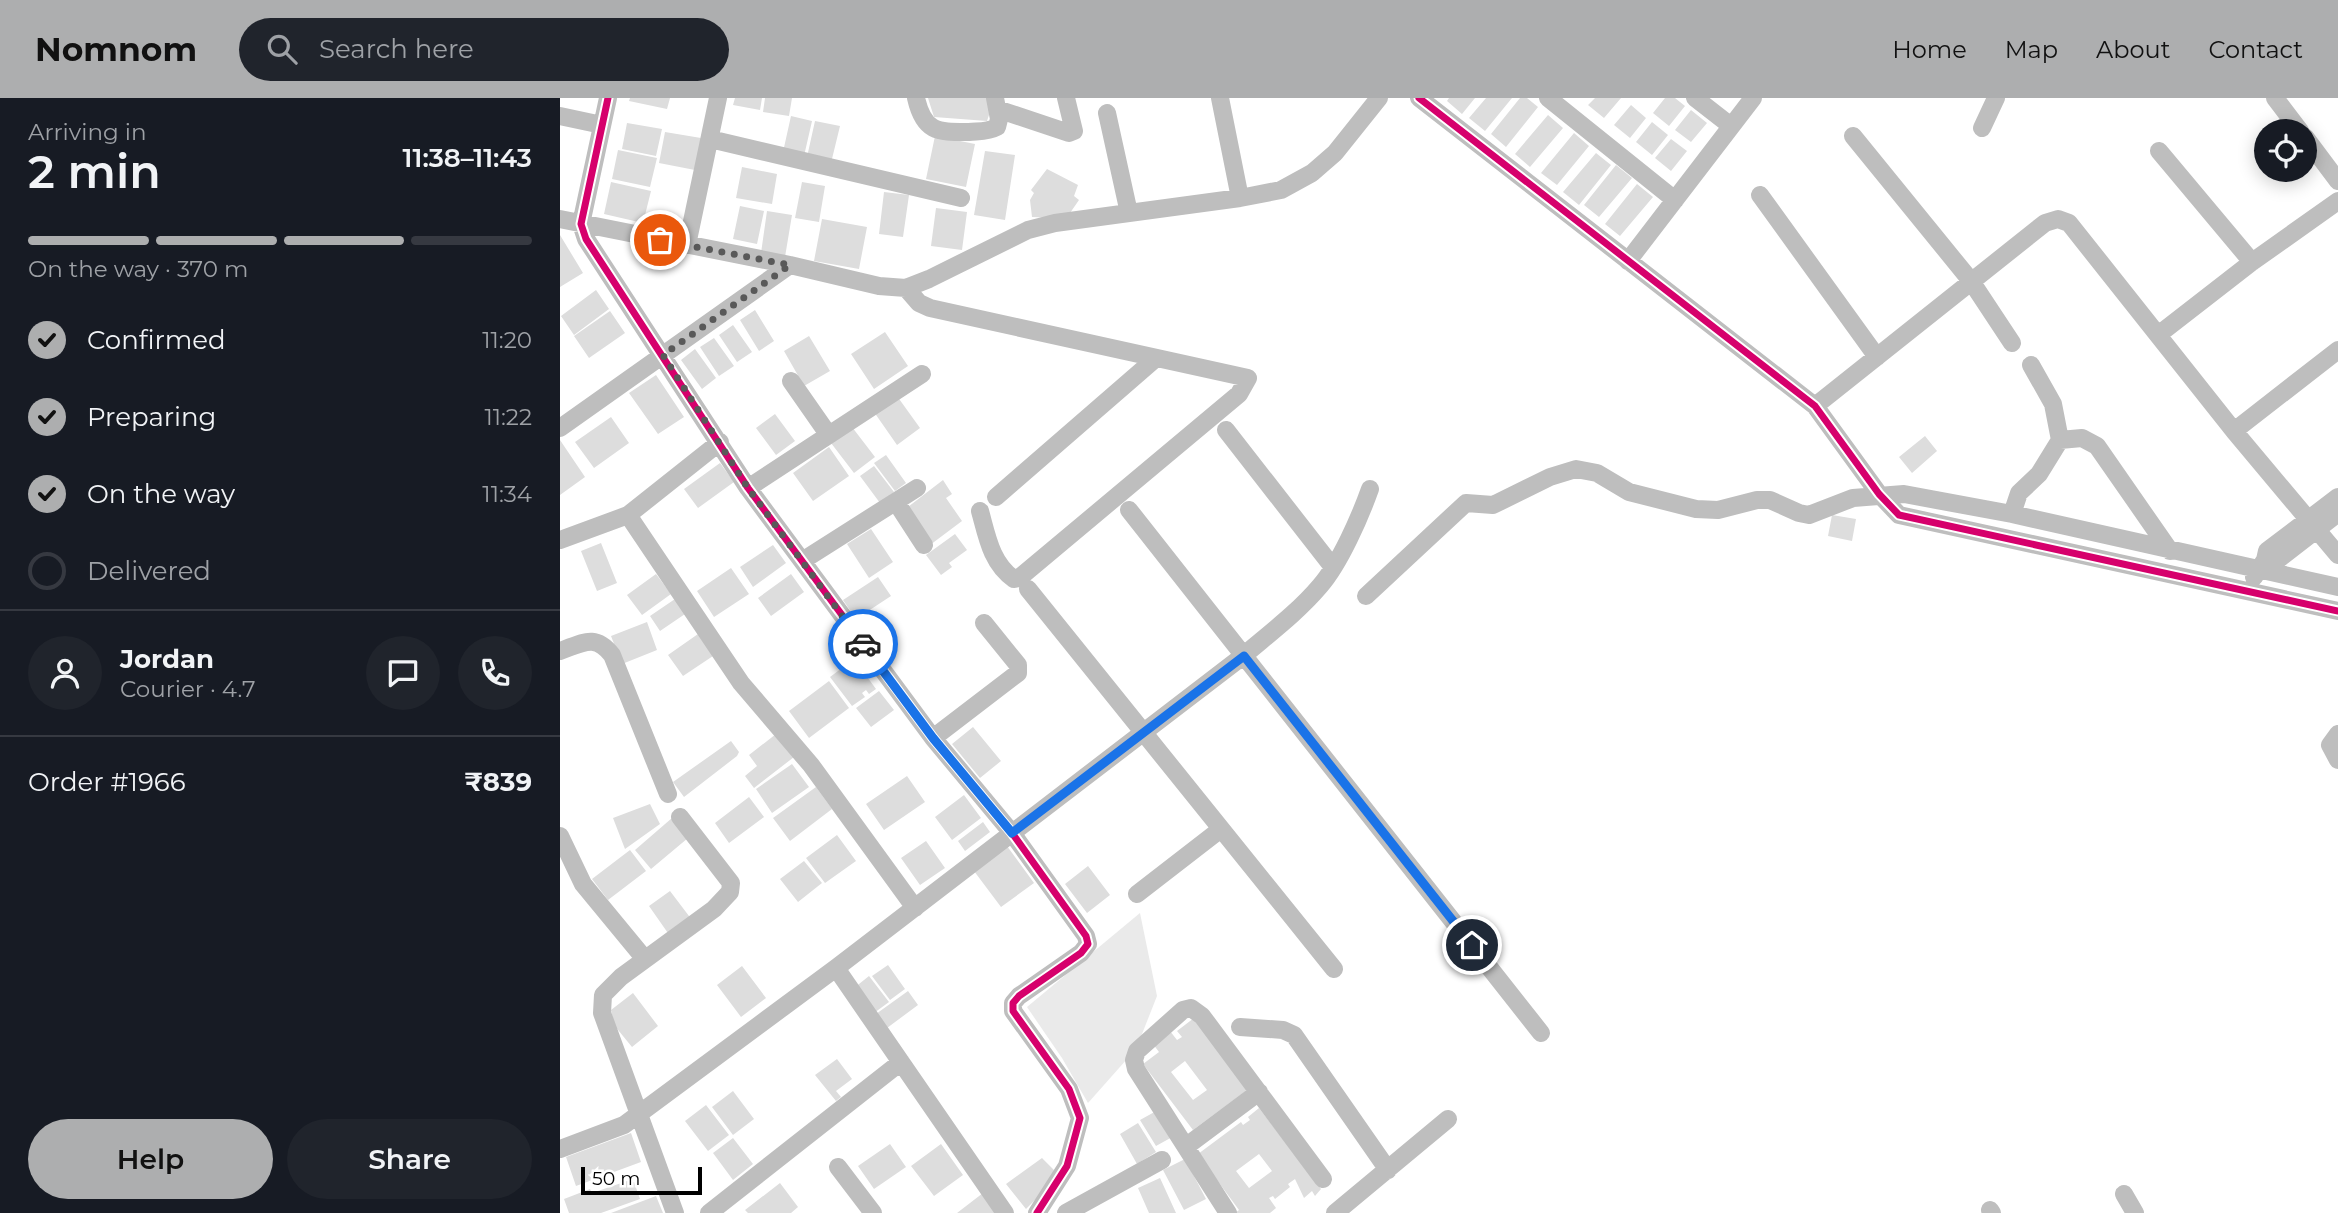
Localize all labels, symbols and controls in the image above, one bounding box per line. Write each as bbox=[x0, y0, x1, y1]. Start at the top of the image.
search box bbox=[239, 18, 729, 81]
text: Nomnom bbox=[35, 29, 197, 69]
icon: search bbox=[263, 30, 301, 68]
text: Search here bbox=[319, 33, 474, 65]
text: Home bbox=[1892, 35, 1967, 64]
text: Map bbox=[2005, 35, 2058, 64]
text: About bbox=[2096, 35, 2170, 64]
text: Contact bbox=[2208, 35, 2303, 64]
text: Arriving in bbox=[28, 118, 147, 146]
map controls bbox=[2254, 119, 2317, 182]
button: locate bbox=[2254, 119, 2317, 182]
text: 11:38–11:43 bbox=[403, 142, 532, 174]
text: 2 min bbox=[28, 143, 161, 200]
pin bbox=[630, 210, 690, 270]
icon: bag bbox=[641, 221, 679, 259]
text: On the way · 370 m bbox=[28, 255, 248, 283]
icon: check bbox=[28, 321, 66, 359]
text: Confirmed bbox=[87, 324, 226, 356]
text: 11:20 bbox=[482, 326, 532, 354]
icon: check bbox=[28, 398, 66, 436]
text: Preparing bbox=[87, 401, 216, 433]
text: 11:22 bbox=[484, 403, 532, 431]
icon: check bbox=[28, 475, 66, 513]
text: On the way bbox=[87, 478, 235, 510]
text: 11:34 bbox=[482, 480, 532, 508]
text: Delivered bbox=[87, 555, 211, 587]
courier bbox=[828, 609, 898, 679]
icon: car bbox=[844, 625, 882, 663]
button: person bbox=[28, 636, 102, 710]
button: chat bbox=[366, 636, 440, 710]
button: phone bbox=[458, 636, 532, 710]
text: Jordan bbox=[120, 643, 214, 675]
text: Courier · 4.7 bbox=[120, 675, 256, 703]
text: Order #1966 bbox=[28, 766, 185, 798]
text: ₹839 bbox=[464, 766, 532, 798]
pin bbox=[1442, 915, 1502, 975]
icon: home bbox=[1453, 926, 1491, 964]
button: Help bbox=[28, 1119, 273, 1199]
button: Share bbox=[287, 1119, 532, 1199]
scale bar bbox=[581, 1164, 702, 1196]
text: 50 m bbox=[592, 1167, 640, 1190]

